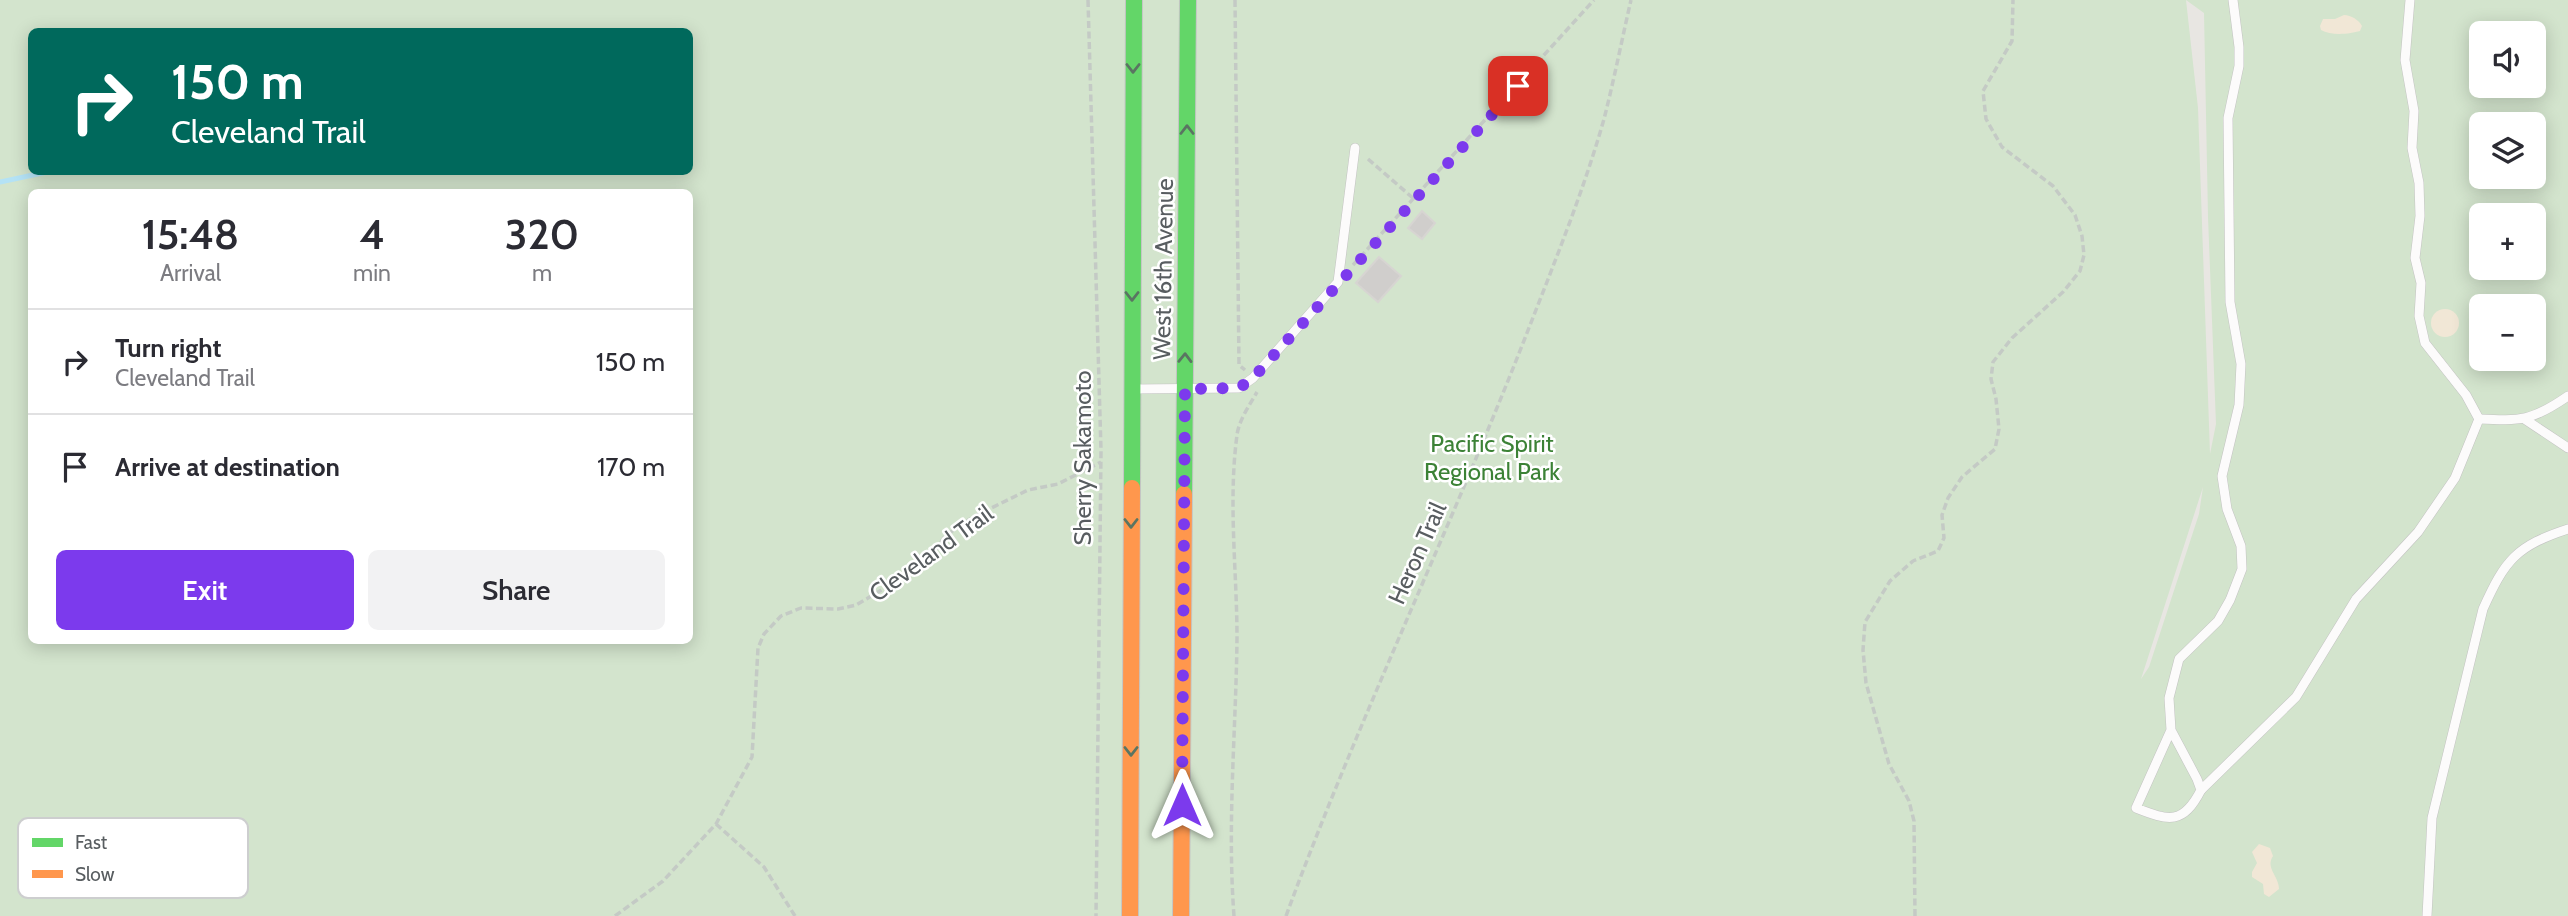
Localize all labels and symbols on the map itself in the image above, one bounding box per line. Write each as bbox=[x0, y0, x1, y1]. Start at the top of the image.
pin bbox=[1488, 56, 1548, 116]
one-way arrow bbox=[1125, 63, 1141, 74]
one-way arrow bbox=[1179, 125, 1195, 135]
street label: West 16th Avenue bbox=[1147, 178, 1179, 360]
one-way arrow bbox=[1124, 291, 1140, 301]
one-way arrow bbox=[1177, 352, 1193, 363]
street label: Sherry Sakamoto bbox=[1068, 371, 1097, 545]
park label: Pacific Spirit Regional Park bbox=[1424, 429, 1560, 486]
street label: Heron Trail bbox=[1382, 497, 1452, 608]
street label: Cleveland Trail bbox=[863, 498, 999, 608]
one-way arrow bbox=[1123, 518, 1139, 529]
one-way arrow bbox=[1123, 745, 1138, 756]
position arrow bbox=[1145, 768, 1219, 842]
legend bbox=[18, 818, 248, 898]
text: Fast bbox=[75, 831, 108, 854]
text: Slow bbox=[75, 863, 115, 886]

